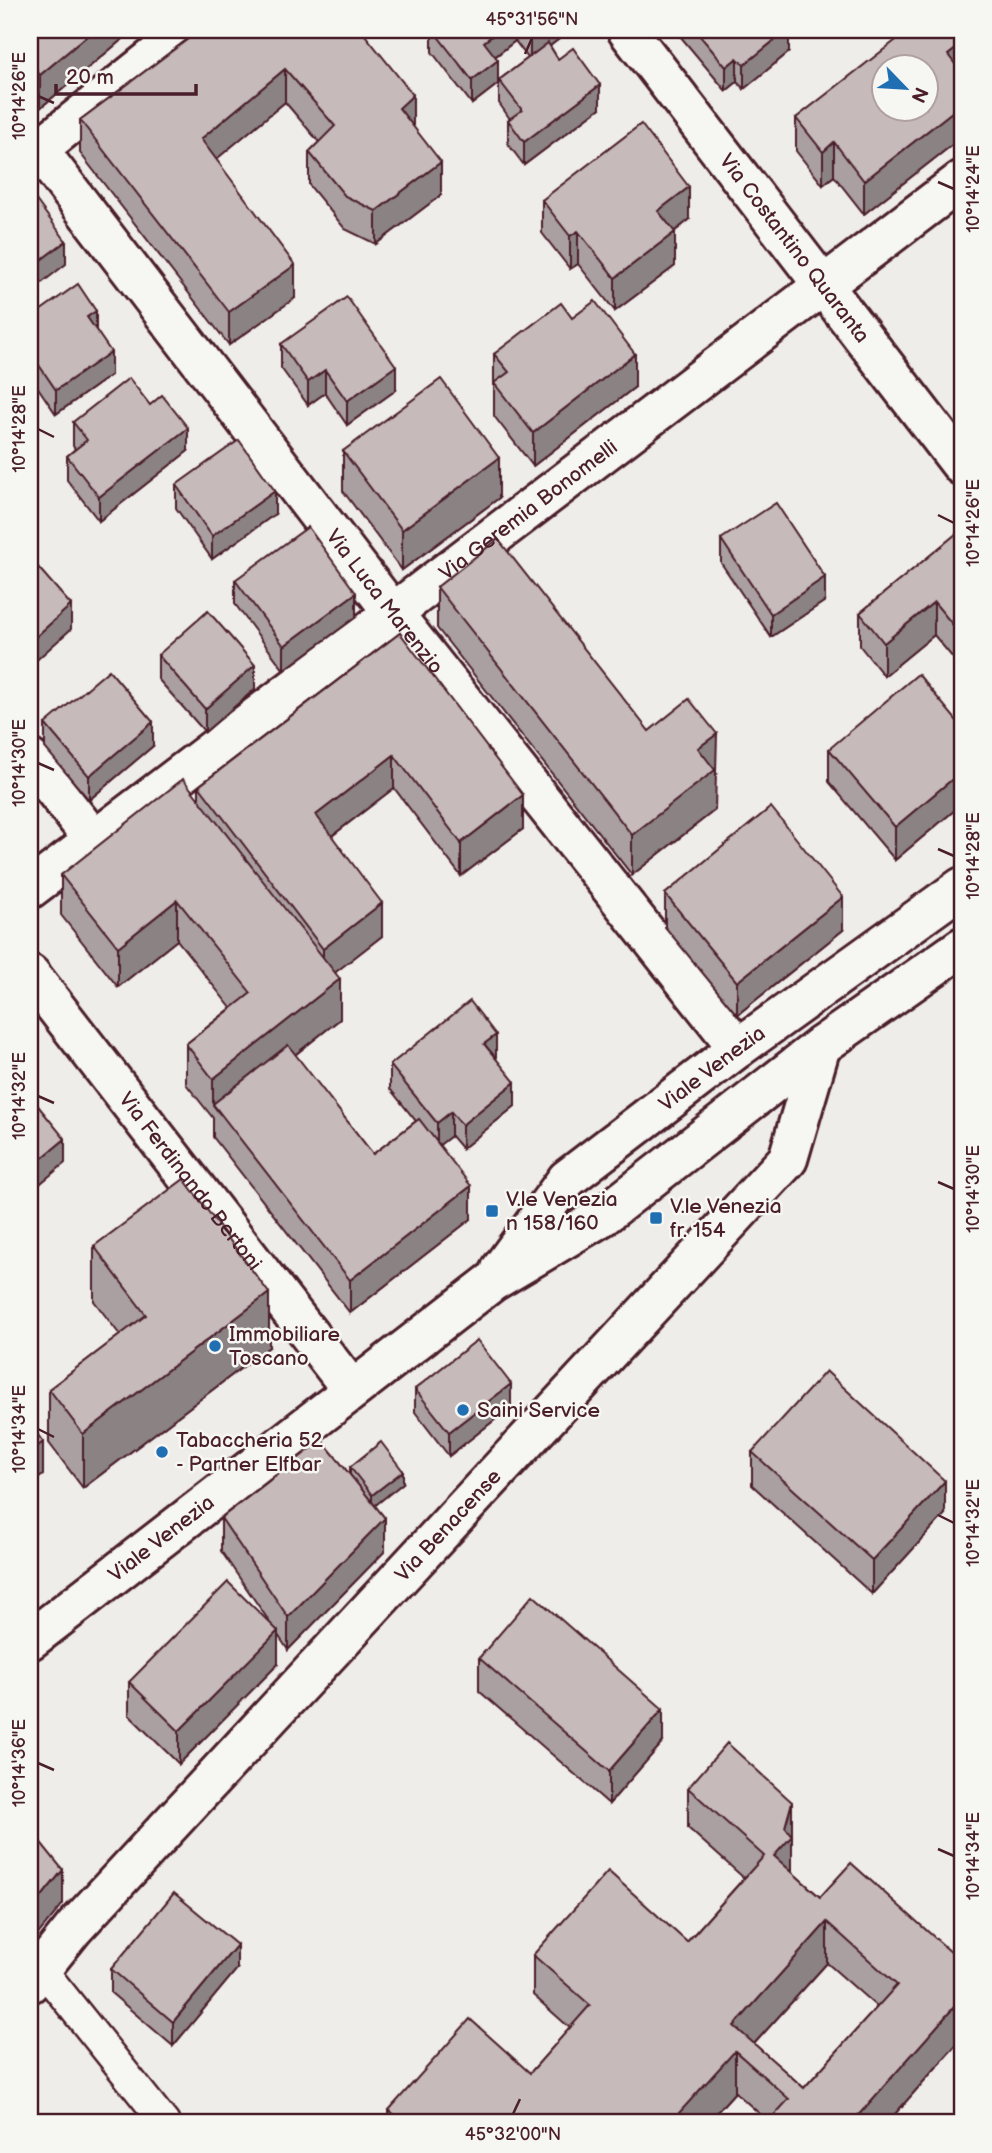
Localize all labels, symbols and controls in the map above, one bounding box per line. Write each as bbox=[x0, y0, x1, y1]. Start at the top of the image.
text: 45°31'56"N bbox=[486, 9, 579, 30]
text: 10°14'26"E bbox=[9, 52, 30, 140]
scale bar bbox=[56, 52, 196, 96]
north arrow bbox=[870, 52, 940, 122]
text: 20 m bbox=[66, 65, 114, 90]
text: N bbox=[906, 83, 932, 106]
text: 10°14'24"E bbox=[963, 145, 984, 233]
street label: Via Costantino Quaranta bbox=[714, 149, 875, 348]
text: 10°14'28"E bbox=[9, 385, 30, 473]
street label: Via Geremia Bonomelli bbox=[434, 434, 622, 586]
text: 10°14'26"E bbox=[963, 479, 984, 567]
street label: Via Luca Marenzio bbox=[321, 524, 449, 679]
text: 10°14'30"E bbox=[9, 719, 30, 807]
text: 10°14'28"E bbox=[963, 812, 984, 900]
street label: Viale Venezia bbox=[654, 1020, 770, 1117]
text: 10°14'32"E bbox=[9, 1052, 30, 1140]
street label: Via Ferdinando Bertoni bbox=[114, 1087, 267, 1275]
text: 10°14'30"E bbox=[963, 1145, 984, 1233]
place label: V.le Venezia n 158/160 bbox=[506, 1187, 618, 1236]
place label: V.le Venezia fr. 154 bbox=[670, 1194, 782, 1243]
marker: V.le Venezia n 158/160 bbox=[484, 1203, 500, 1219]
marker: V.le Venezia fr. 154 bbox=[648, 1210, 664, 1226]
place label: Immobiliare Toscano bbox=[229, 1322, 340, 1371]
marker: Immobiliare Toscano bbox=[207, 1338, 223, 1354]
text: 10°14'34"E bbox=[9, 1385, 30, 1473]
place label: Saini Service bbox=[477, 1398, 600, 1423]
marker: Saini Service bbox=[455, 1402, 471, 1418]
place label: Tabaccheria 52 - Partner Elfbar bbox=[176, 1428, 324, 1477]
marker: Tabaccheria 52 - Partner Elfbar bbox=[154, 1444, 170, 1460]
street label: Via Benacense bbox=[390, 1464, 506, 1587]
text: 10°14'32"E bbox=[963, 1479, 984, 1567]
street label: Viale Venezia bbox=[103, 1490, 219, 1587]
text: 10°14'36"E bbox=[9, 1719, 30, 1807]
text: 10°14'34"E bbox=[963, 1812, 984, 1900]
text: 45°32'00"N bbox=[465, 2124, 561, 2145]

